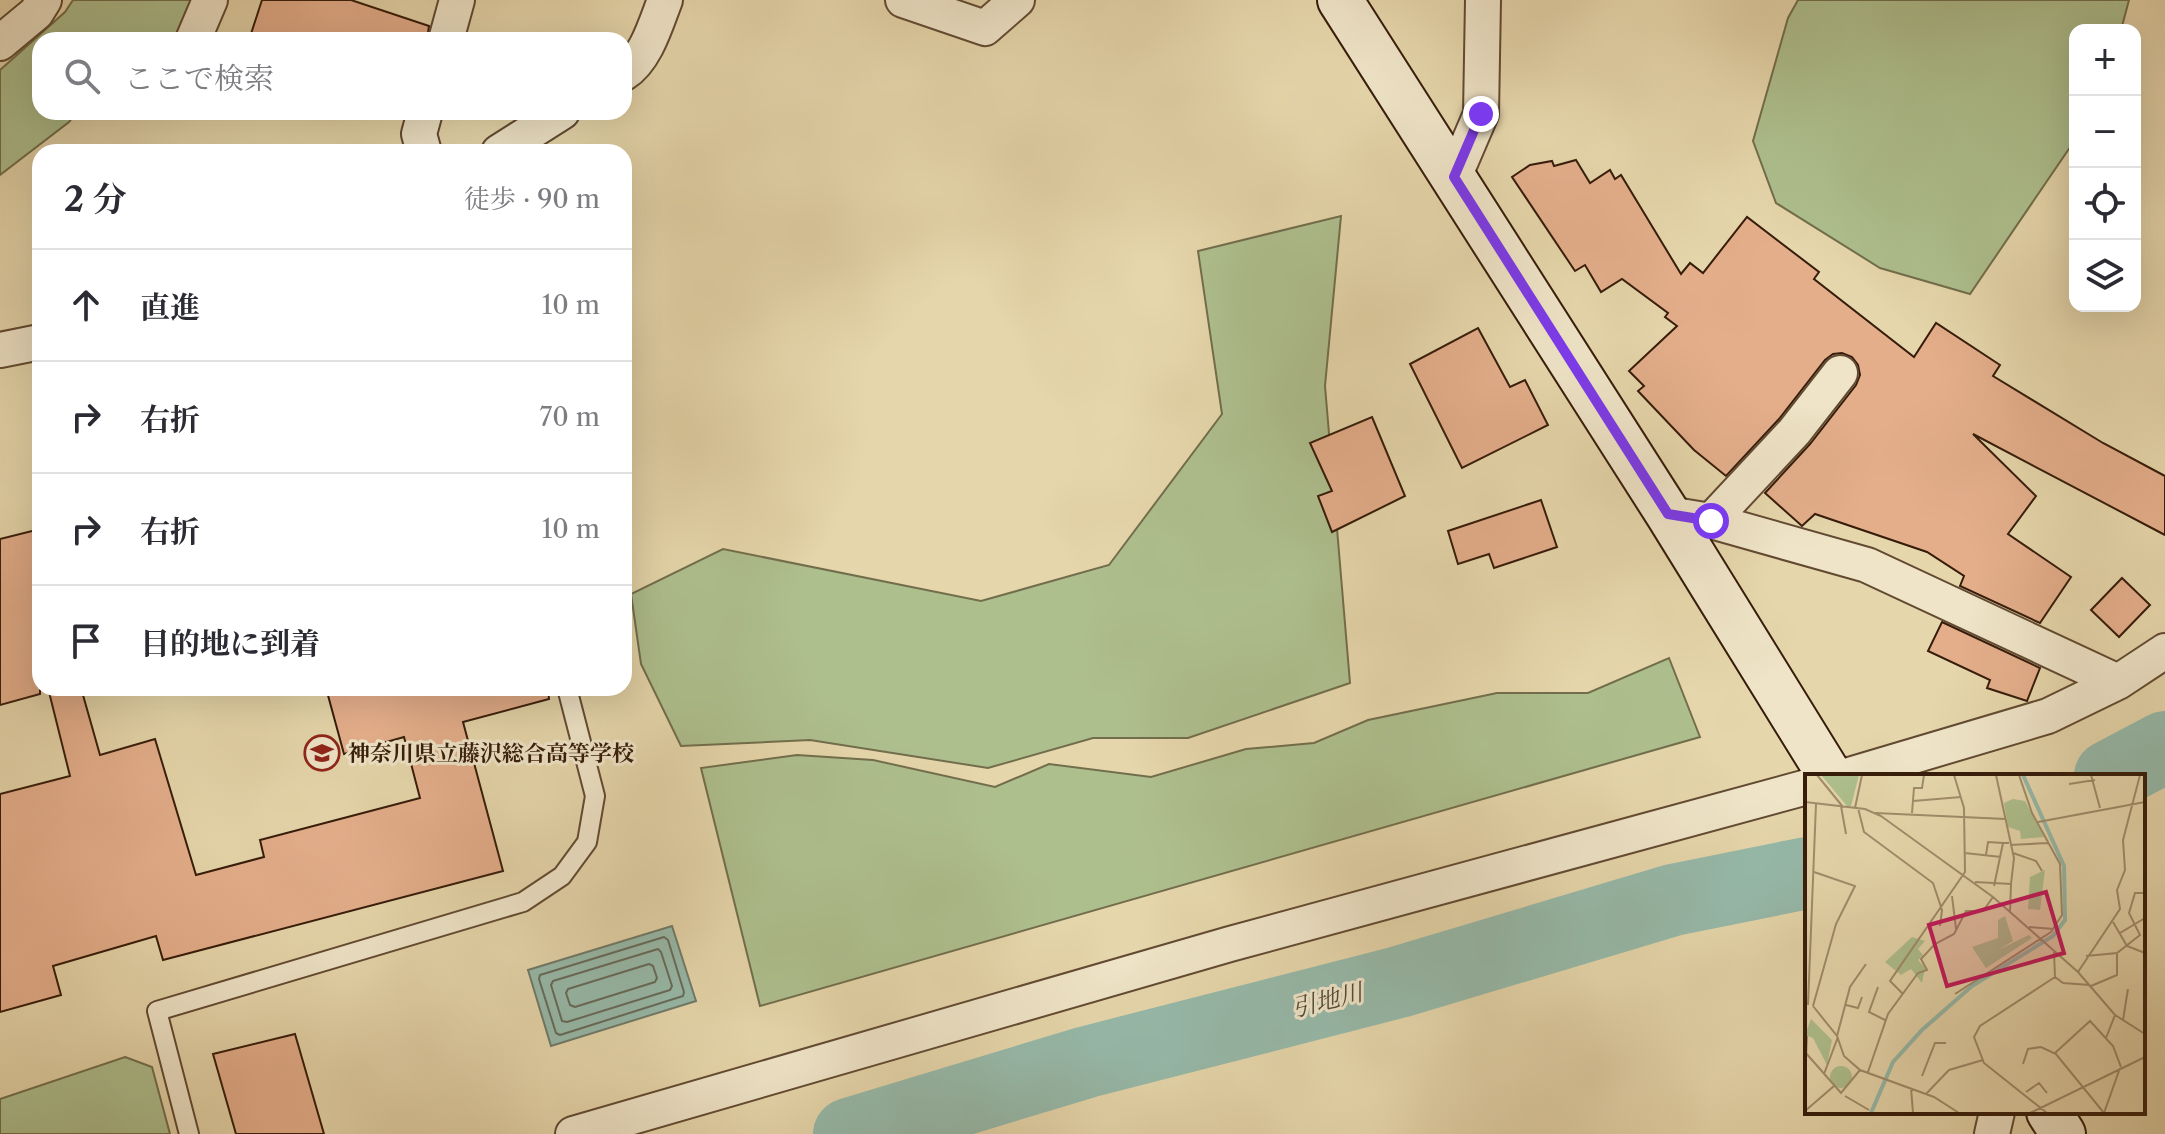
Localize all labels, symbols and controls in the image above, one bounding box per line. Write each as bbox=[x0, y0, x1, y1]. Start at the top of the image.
map controls bbox=[2069, 24, 2141, 312]
button: + bbox=[2069, 24, 2141, 96]
search box bbox=[32, 32, 632, 120]
icon: search bbox=[60, 54, 104, 98]
text: ここで検索 bbox=[124, 60, 274, 97]
route end bbox=[1463, 96, 1499, 132]
button: − bbox=[2069, 96, 2141, 168]
button: locate bbox=[2069, 168, 2141, 240]
text: 2 分 bbox=[64, 178, 127, 220]
text: 徒歩 · 90 m bbox=[464, 183, 600, 215]
button: layers bbox=[2069, 240, 2141, 312]
icon: ahead bbox=[64, 283, 108, 327]
text: 直進 bbox=[140, 289, 200, 326]
text: 10 m bbox=[541, 289, 600, 321]
icon: right bbox=[64, 395, 108, 439]
text: 右折 bbox=[140, 401, 200, 438]
text: 70 m bbox=[540, 401, 600, 433]
route start bbox=[1693, 503, 1729, 539]
icon: right bbox=[64, 507, 108, 551]
text: 右折 bbox=[140, 513, 200, 550]
text: 10 m bbox=[541, 513, 600, 545]
icon: arrive bbox=[64, 619, 108, 663]
text: 目的地に到着 bbox=[140, 625, 320, 662]
school or university icon: 神奈川県立藤沢総合高等学校 bbox=[303, 734, 341, 772]
place label: 神奈川県立藤沢総合高等学校 bbox=[348, 740, 634, 767]
inset map bbox=[1805, 774, 2145, 1114]
water label: 引地川 bbox=[1289, 976, 1368, 1023]

